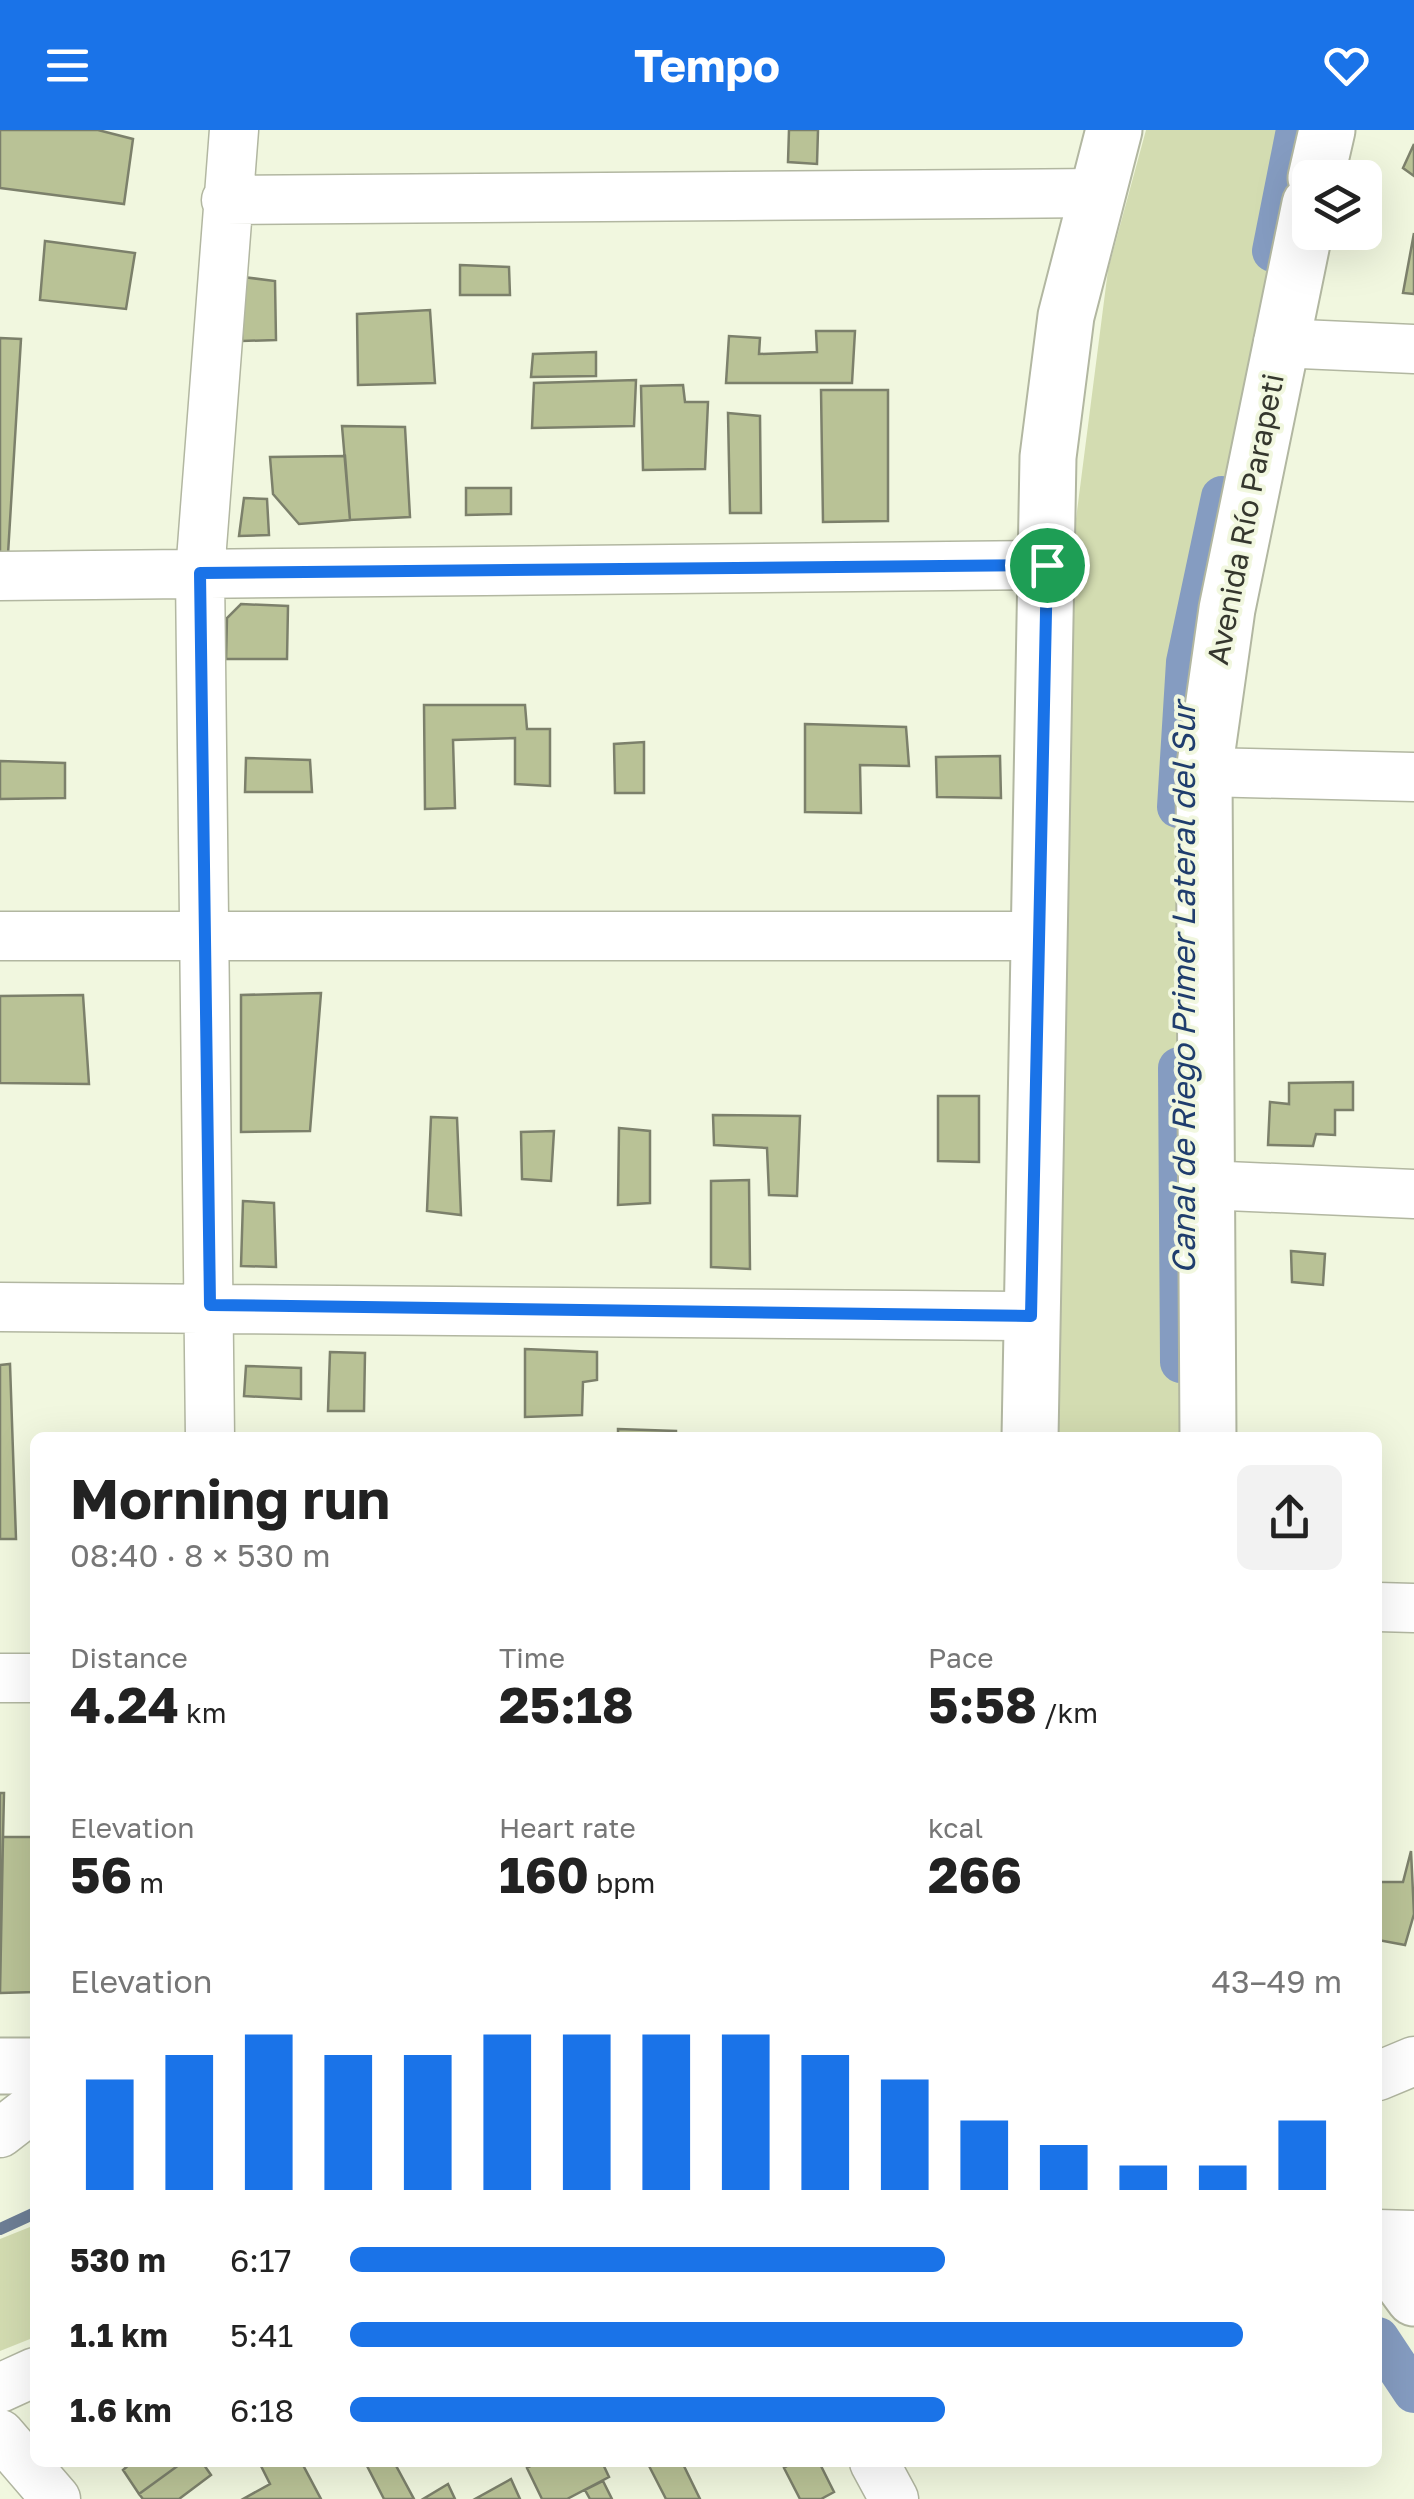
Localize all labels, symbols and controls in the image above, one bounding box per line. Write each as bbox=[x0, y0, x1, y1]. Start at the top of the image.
icon: menu bbox=[40, 38, 95, 93]
text: Tempo bbox=[634, 38, 780, 92]
icon: heart bbox=[1319, 38, 1374, 93]
map controls bbox=[1292, 160, 1382, 250]
button: layers bbox=[1292, 160, 1382, 250]
street label: Avenida Río Parapeti bbox=[1199, 370, 1291, 668]
pin bbox=[1005, 523, 1090, 608]
icon: arrive bbox=[1020, 538, 1075, 593]
water label: Canal de Riego Primer Lateral del Sur bbox=[1164, 697, 1202, 1274]
text: Morning run bbox=[70, 1465, 390, 1531]
button: share bbox=[1237, 1465, 1342, 1570]
text: 08:40 · 8 × 530 m bbox=[70, 1536, 330, 1574]
text: Distance bbox=[70, 1641, 188, 1674]
text: Time bbox=[499, 1641, 565, 1674]
text: Pace bbox=[928, 1641, 993, 1674]
text: 4.24 bbox=[70, 1674, 179, 1734]
text: 25:18 bbox=[499, 1674, 634, 1734]
text: 5:58 bbox=[928, 1674, 1037, 1734]
text: km bbox=[179, 1696, 227, 1729]
text: /km bbox=[1037, 1696, 1098, 1729]
text: Elevation bbox=[70, 1811, 195, 1844]
text: Heart rate bbox=[499, 1811, 636, 1844]
text: kcal bbox=[928, 1811, 983, 1844]
text: 56 bbox=[70, 1844, 132, 1904]
text: 160 bbox=[499, 1844, 589, 1904]
text: 266 bbox=[928, 1844, 1022, 1904]
text: m bbox=[132, 1866, 164, 1899]
text: bpm bbox=[589, 1866, 655, 1899]
text: Elevation bbox=[70, 1962, 212, 2000]
text: 43–49 m bbox=[1212, 1962, 1342, 2000]
text: 530 m bbox=[70, 2241, 166, 2279]
text: 6:17 bbox=[230, 2241, 291, 2279]
text: 1.1 km bbox=[70, 2316, 168, 2354]
text: 5:41 bbox=[230, 2316, 293, 2354]
text: 1.6 km bbox=[70, 2391, 172, 2429]
text: 6:18 bbox=[230, 2391, 294, 2429]

